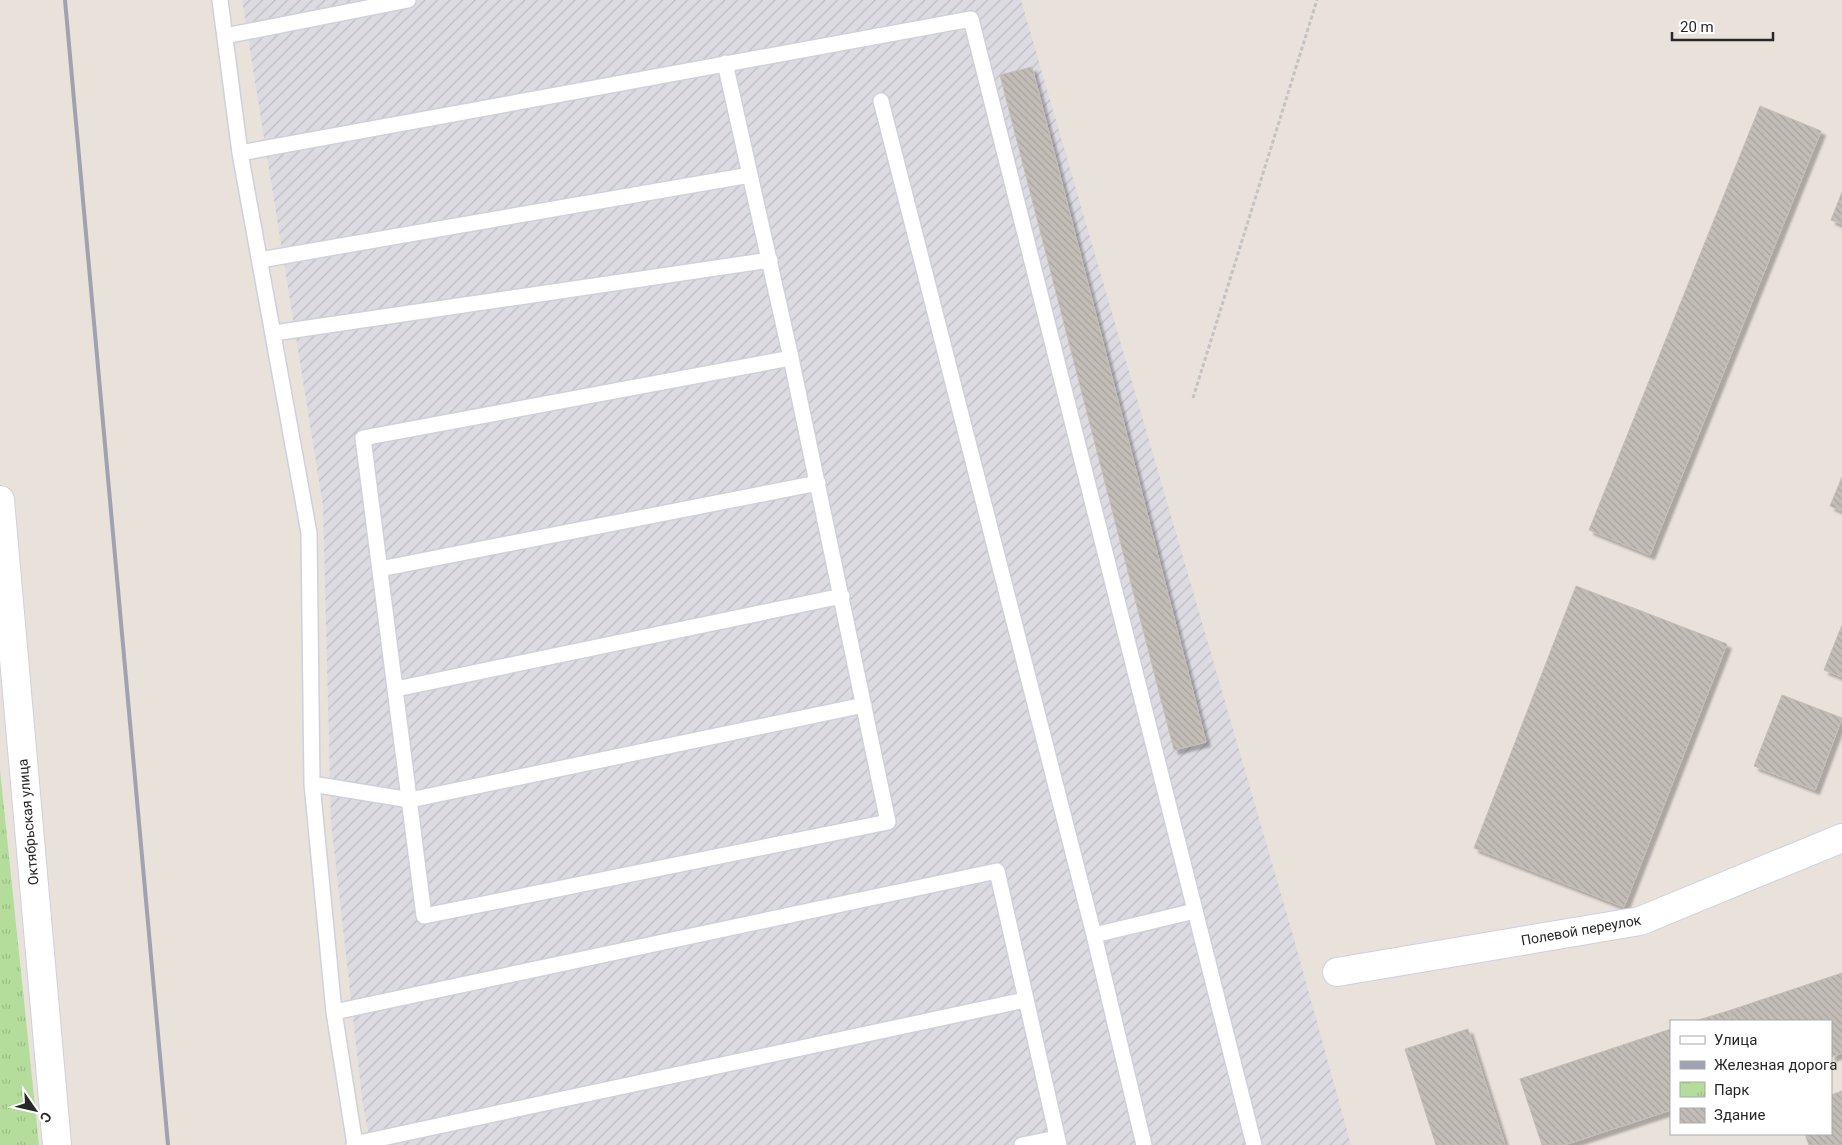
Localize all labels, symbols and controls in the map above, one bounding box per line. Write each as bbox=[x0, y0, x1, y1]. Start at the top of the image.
scale bar bbox=[1672, 10, 1773, 42]
text: 20 m bbox=[1680, 18, 1714, 36]
street label: Октябрьская улица bbox=[15, 758, 41, 886]
street label: Полевой переулок bbox=[1520, 911, 1643, 948]
legend bbox=[1670, 1020, 1832, 1135]
text: Улица bbox=[1714, 1031, 1757, 1049]
text: Железная дорога bbox=[1714, 1056, 1837, 1074]
text: Парк bbox=[1714, 1081, 1749, 1099]
north arrow bbox=[10, 1085, 60, 1135]
text: Здание bbox=[1714, 1106, 1765, 1124]
text: С bbox=[37, 1109, 55, 1126]

